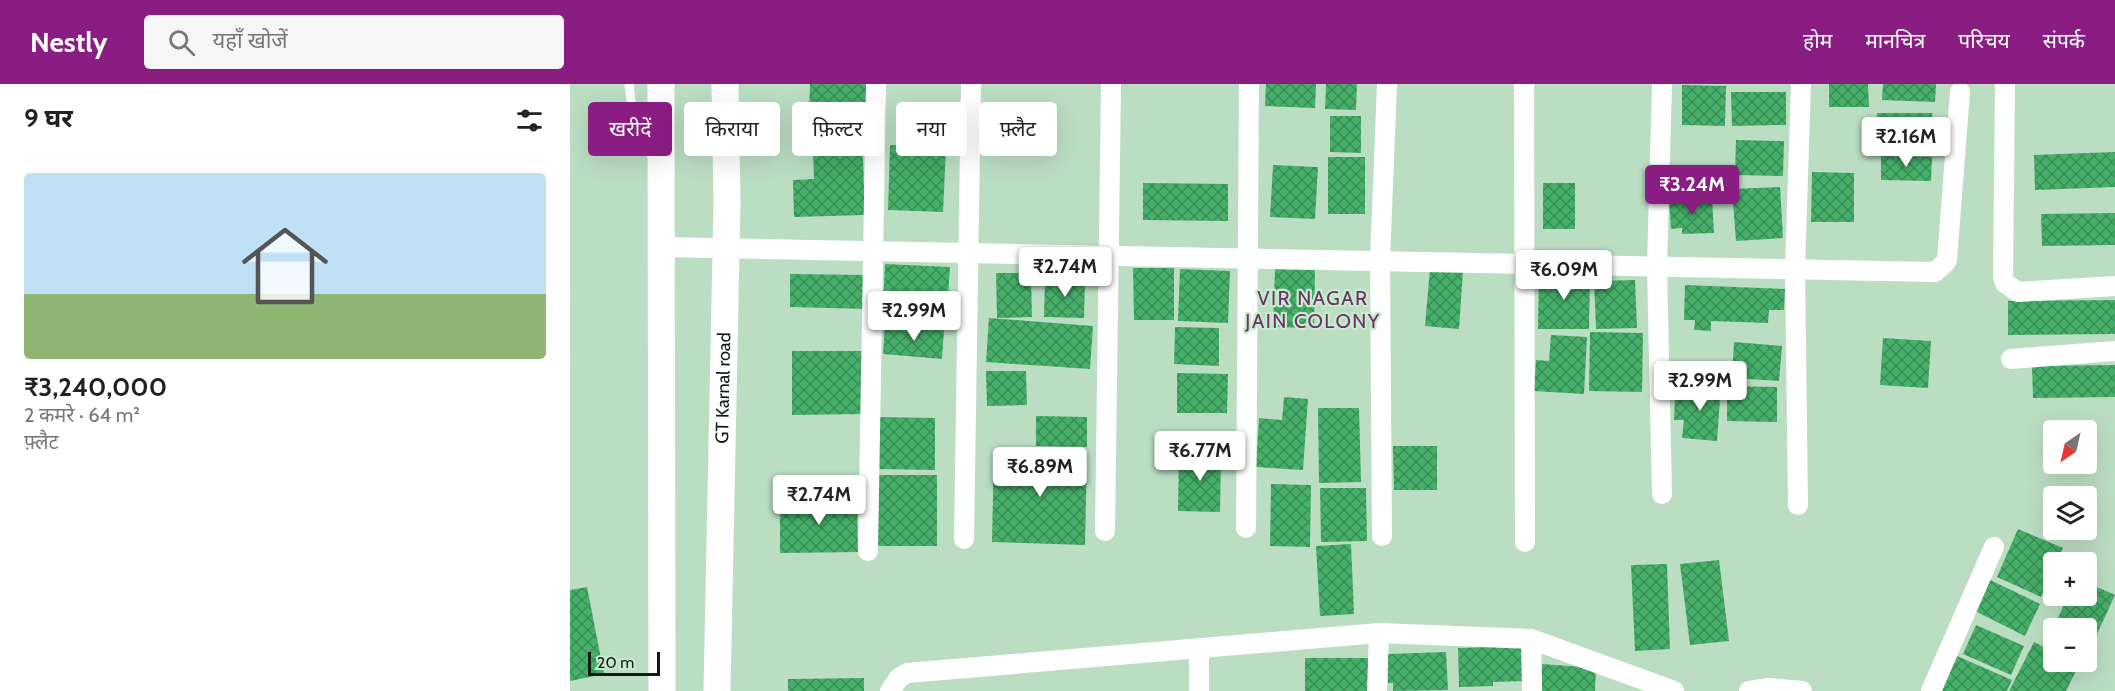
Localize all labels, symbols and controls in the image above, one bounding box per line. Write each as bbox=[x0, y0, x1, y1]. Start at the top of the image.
search box bbox=[144, 15, 564, 69]
text: Nestly bbox=[30, 25, 108, 59]
icon: search bbox=[165, 26, 198, 59]
text: यहाँ खोजें bbox=[213, 27, 288, 54]
text: होम bbox=[1803, 28, 1832, 53]
text: मानचित्र bbox=[1865, 28, 1925, 53]
text: परिचय bbox=[1958, 28, 2010, 53]
text: संपर्क bbox=[2043, 28, 2085, 53]
text: 9 घर bbox=[24, 102, 73, 134]
chip: खरीदें bbox=[588, 102, 672, 156]
chip: किराया bbox=[684, 102, 780, 156]
chip: फ़िल्टर bbox=[792, 102, 884, 156]
chip: नया bbox=[896, 102, 967, 156]
chip: फ़्लैट bbox=[979, 102, 1057, 156]
icon: filters bbox=[513, 104, 546, 137]
pin: ₹2.16M bbox=[1857, 117, 1955, 168]
text: ₹2.16M bbox=[1876, 124, 1936, 148]
pin: ₹3.24M bbox=[1643, 165, 1741, 216]
text: ₹3.24M bbox=[1659, 172, 1725, 196]
icon: home bbox=[231, 212, 339, 320]
pin: ₹2.74M bbox=[1016, 247, 1114, 298]
pin: ₹6.09M bbox=[1515, 250, 1613, 301]
text: ₹2.74M bbox=[1033, 254, 1097, 278]
text: ₹6.09M bbox=[1530, 257, 1598, 281]
district label: VIR NAGAR JAIN COLONY bbox=[1244, 286, 1381, 333]
pin: ₹2.99M bbox=[865, 291, 963, 342]
text: ₹2.99M bbox=[882, 298, 946, 322]
street label: GT Karnal road bbox=[711, 332, 735, 444]
pin: ₹2.99M bbox=[1651, 361, 1749, 412]
text: ₹2.99M bbox=[1668, 368, 1732, 392]
text: ₹3,240,000 bbox=[24, 371, 167, 403]
text: 2 कमरे · 64 m² bbox=[24, 403, 140, 427]
north arrow bbox=[2043, 420, 2097, 474]
map controls bbox=[2043, 420, 2097, 672]
text: फ़्लैट bbox=[24, 430, 59, 454]
pin: ₹6.77M bbox=[1151, 431, 1249, 482]
text: ₹6.77M bbox=[1168, 438, 1232, 462]
pin: ₹6.89M bbox=[991, 447, 1089, 498]
text: ₹6.89M bbox=[1007, 454, 1073, 478]
pin: ₹2.74M bbox=[770, 475, 868, 526]
text: ₹2.74M bbox=[787, 482, 851, 506]
button: layers bbox=[2043, 486, 2097, 540]
button: + bbox=[2043, 552, 2097, 606]
button: − bbox=[2043, 618, 2097, 672]
scale bar bbox=[588, 649, 660, 676]
text: 20 m bbox=[597, 653, 634, 672]

